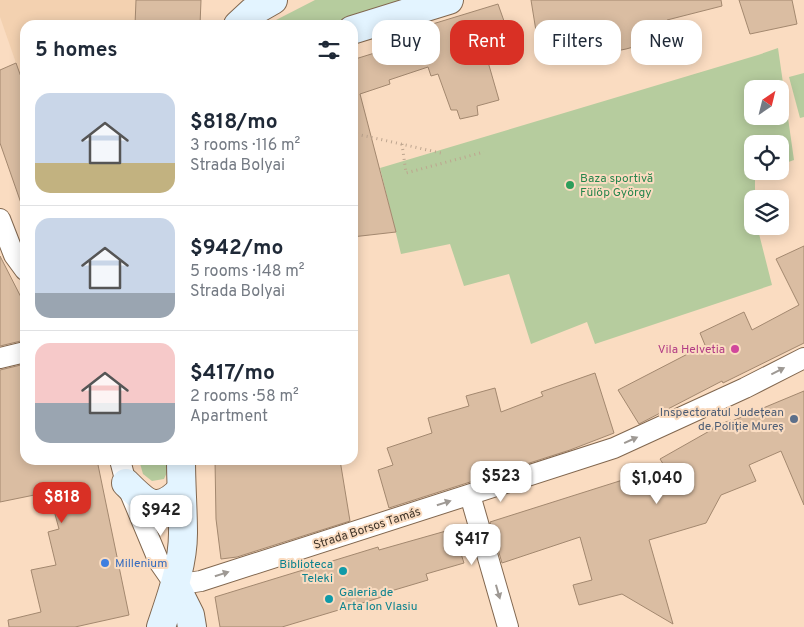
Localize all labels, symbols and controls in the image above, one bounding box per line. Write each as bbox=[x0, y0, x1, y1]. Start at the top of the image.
chip: Buy bbox=[372, 20, 440, 65]
chip: Rent bbox=[450, 20, 524, 65]
chip: Filters bbox=[534, 20, 621, 65]
chip: New bbox=[631, 20, 702, 65]
icon: filters bbox=[315, 36, 343, 64]
text: 5 homes bbox=[35, 37, 118, 64]
north arrow bbox=[744, 80, 789, 125]
map controls bbox=[744, 80, 789, 235]
text: $818/mo bbox=[190, 109, 278, 136]
icon: home bbox=[75, 113, 135, 173]
button: locate bbox=[744, 135, 789, 180]
text: 3 rooms · 116 m² bbox=[190, 136, 300, 156]
text: Strada Bolyai bbox=[190, 156, 285, 176]
place label: Baza sportivă Fülöp György bbox=[580, 171, 653, 201]
marker: Baza sportivă Fülöp György bbox=[564, 179, 576, 191]
button: layers bbox=[744, 190, 789, 235]
text: $942/mo bbox=[190, 235, 283, 262]
icon: home bbox=[75, 238, 135, 298]
text: 5 rooms · 148 m² bbox=[190, 262, 305, 282]
text: Strada Bolyai bbox=[190, 282, 285, 302]
place label: Vila Helvetia bbox=[658, 342, 725, 358]
marker: Vila Helvetia bbox=[729, 343, 741, 355]
text: $417/mo bbox=[190, 360, 275, 387]
icon: home bbox=[75, 363, 135, 423]
one-way arrow bbox=[771, 367, 785, 375]
text: 2 rooms · 58 m² bbox=[190, 387, 299, 407]
place label: Inspectoratul Județean de Poliție Mureș bbox=[660, 405, 784, 435]
text: Apartment bbox=[190, 407, 268, 427]
marker: Inspectoratul Județean de Poliție Mureș bbox=[788, 413, 800, 425]
one-way arrow bbox=[624, 436, 638, 444]
pin: $523 bbox=[471, 460, 531, 503]
pin: $1,040 bbox=[616, 462, 698, 505]
text: $523 bbox=[482, 467, 520, 487]
text: $1,040 bbox=[631, 469, 683, 489]
pin: $818 bbox=[32, 482, 92, 524]
text: $818 bbox=[44, 488, 80, 508]
pin: $942 bbox=[131, 494, 191, 537]
one-way arrow bbox=[436, 499, 451, 506]
text: $942 bbox=[141, 501, 181, 521]
street label: Strada Borsos Tamás bbox=[312, 504, 423, 554]
pin: $417 bbox=[442, 524, 502, 566]
text: $417 bbox=[455, 530, 489, 550]
place label: Millenium bbox=[115, 556, 167, 572]
marker: Millenium bbox=[99, 557, 111, 569]
place label: Biblioteca Teleki bbox=[279, 557, 333, 587]
marker: Biblioteca Teleki bbox=[337, 565, 349, 577]
one-way arrow bbox=[215, 570, 230, 577]
place label: Galeria de Arta Ion Vlasiu bbox=[339, 585, 417, 615]
one-way arrow bbox=[494, 585, 502, 600]
marker: Galeria de Arta Ion Vlasiu bbox=[323, 593, 335, 605]

